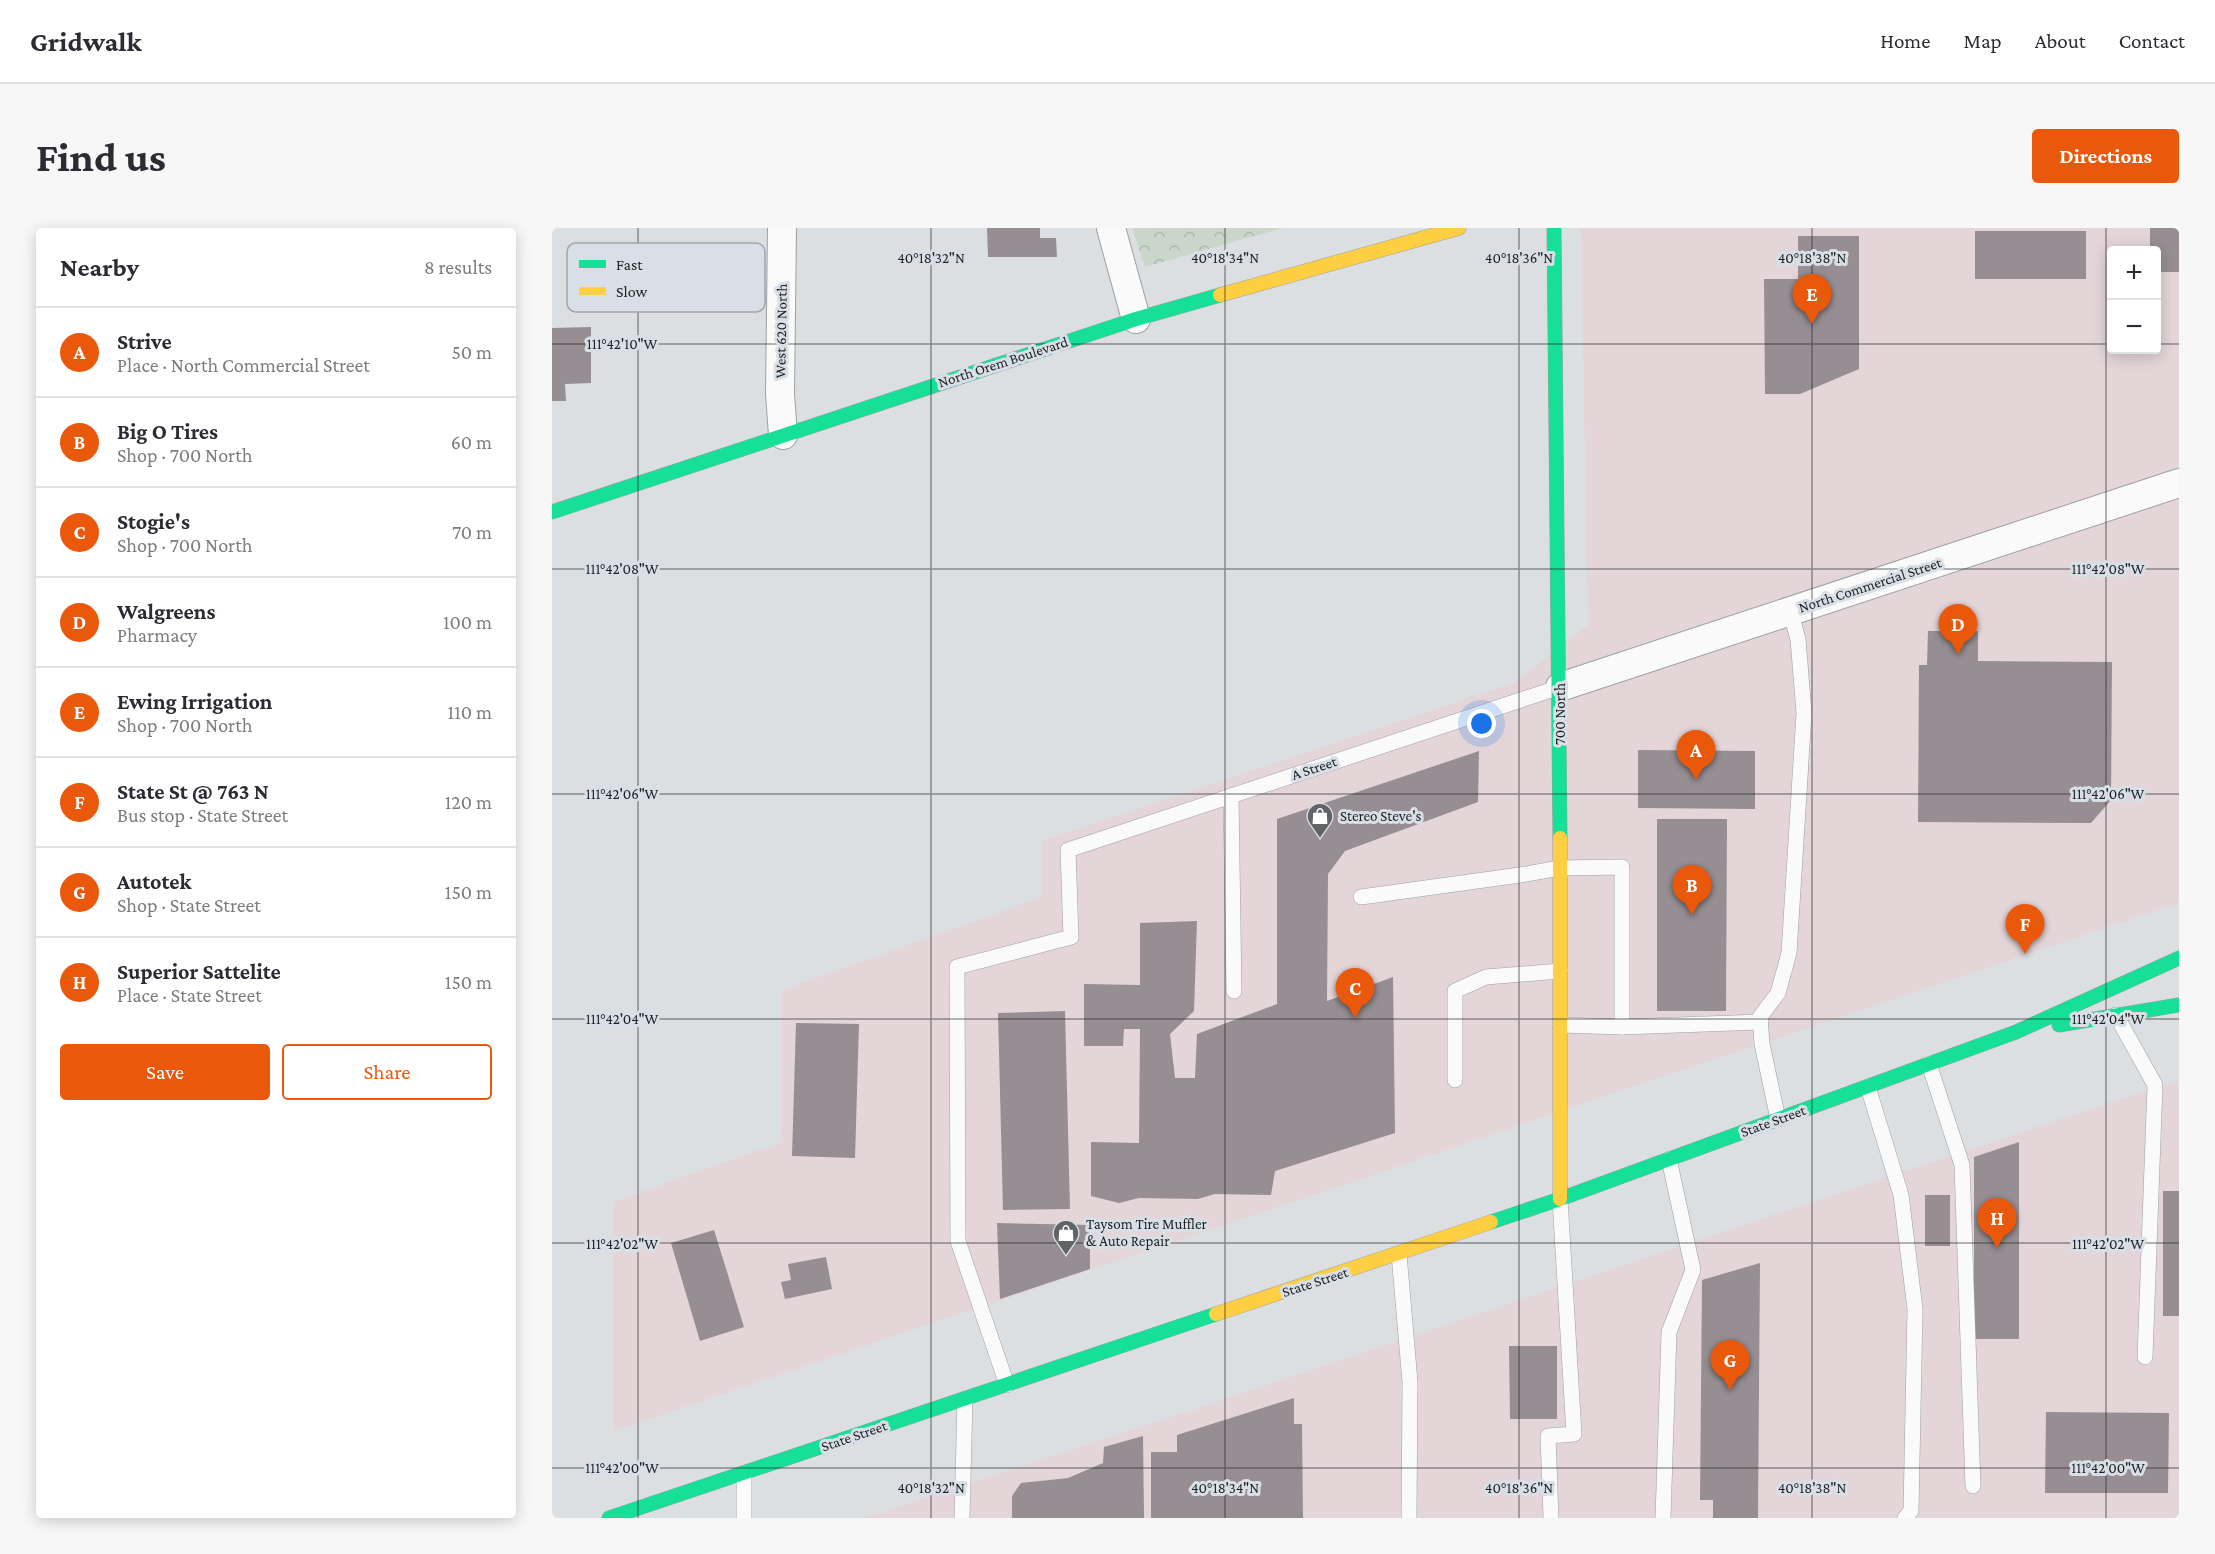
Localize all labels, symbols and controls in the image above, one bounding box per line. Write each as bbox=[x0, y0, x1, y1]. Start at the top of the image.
text: Gridwalk bbox=[30, 26, 142, 57]
text: Home bbox=[1880, 29, 1930, 53]
text: Map bbox=[1963, 29, 2002, 53]
text: About bbox=[2035, 29, 2086, 53]
text: Contact bbox=[2119, 29, 2185, 53]
button: Directions bbox=[2032, 129, 2179, 183]
text: Find us bbox=[36, 133, 166, 180]
legend bbox=[567, 243, 765, 312]
map controls bbox=[2107, 246, 2161, 354]
button: + bbox=[2107, 246, 2161, 300]
text: 40°18'32"N bbox=[897, 250, 965, 266]
text: 40°18'34"N bbox=[1191, 250, 1259, 266]
text: 40°18'36"N bbox=[1485, 250, 1553, 266]
text: 40°18'38"N bbox=[1778, 250, 1846, 266]
text: Nearby bbox=[60, 253, 139, 282]
text: 8 results bbox=[424, 256, 492, 278]
text: Fast bbox=[616, 256, 643, 273]
pin: E bbox=[1792, 274, 1832, 324]
text: Slow bbox=[616, 283, 648, 300]
street label: West 620 North bbox=[772, 284, 790, 378]
button: − bbox=[2107, 300, 2161, 354]
text: Strive bbox=[117, 329, 172, 354]
street label: North Orem Boulevard bbox=[936, 333, 1070, 391]
text: 111°42'10"W bbox=[587, 336, 657, 352]
text: A bbox=[74, 341, 85, 363]
text: 50 m bbox=[451, 341, 492, 363]
text: Place · North Commercial Street bbox=[117, 354, 370, 376]
text: Big O Tires bbox=[117, 419, 218, 444]
text: B bbox=[74, 431, 85, 453]
text: 60 m bbox=[451, 431, 492, 453]
text: Shop · 700 North bbox=[117, 444, 253, 466]
text: Stogie's bbox=[117, 509, 190, 534]
text: C bbox=[73, 521, 86, 543]
text: 70 m bbox=[452, 521, 492, 543]
text: Shop · 700 North bbox=[117, 534, 253, 556]
street label: North Commercial Street bbox=[1797, 554, 1944, 616]
text: 111°42'08"W bbox=[585, 561, 659, 577]
text: 111°42'08"W bbox=[2071, 561, 2145, 577]
text: Walgreens bbox=[117, 599, 215, 624]
pin: D bbox=[1938, 604, 1978, 654]
text: D bbox=[73, 611, 86, 633]
text: 100 m bbox=[443, 611, 492, 633]
text: Pharmacy bbox=[117, 624, 197, 646]
street label: 700 North bbox=[1552, 683, 1568, 745]
text: Ewing Irrigation bbox=[117, 689, 272, 714]
text: E bbox=[74, 701, 85, 723]
text: 110 m bbox=[448, 701, 492, 723]
your location bbox=[1467, 709, 1496, 738]
text: Shop · 700 North bbox=[117, 714, 253, 736]
pin: A bbox=[1676, 730, 1716, 780]
street label: A Street bbox=[1289, 753, 1340, 783]
text: State St @ 763 N bbox=[117, 779, 269, 804]
text: 111°42'06"W bbox=[586, 786, 659, 802]
text: 111°42'06"W bbox=[2072, 786, 2145, 802]
text: F bbox=[74, 791, 85, 813]
text: 120 m bbox=[445, 791, 492, 813]
shop icon: Stereo Steve's bbox=[1305, 801, 1335, 839]
text: Bus stop · State Street bbox=[117, 804, 288, 826]
place label: Stereo Steve's bbox=[1340, 808, 1422, 824]
pin: B bbox=[1672, 866, 1712, 915]
text: Autotek bbox=[117, 869, 191, 894]
text: G bbox=[73, 881, 86, 903]
text: 150 m bbox=[445, 881, 492, 903]
text: Shop · State Street bbox=[117, 894, 261, 916]
pin: F bbox=[2006, 904, 2044, 954]
text: Superior Sattelite bbox=[117, 959, 281, 984]
pin: C bbox=[1336, 968, 1374, 1018]
text: H bbox=[73, 971, 86, 993]
text: 150 m bbox=[445, 971, 492, 993]
text: Place · State Street bbox=[117, 984, 262, 1006]
text: 111°42'04"W bbox=[586, 1011, 658, 1027]
text: 111°42'04"W bbox=[2072, 1011, 2144, 1027]
button: Save bbox=[60, 1044, 270, 1100]
button: Share bbox=[282, 1044, 492, 1100]
street label: State Street bbox=[1738, 1101, 1809, 1140]
pin: H bbox=[1978, 1198, 2016, 1248]
place label: Taysom Tire Muffler & Auto Repair bbox=[1086, 1216, 1208, 1250]
shop icon: Taysom Tire Muffler & Auto Repair bbox=[1051, 1218, 1081, 1256]
text: 111°42'02"W bbox=[586, 1236, 658, 1252]
text: 111°42'02"W bbox=[2072, 1236, 2144, 1252]
street label: State Street bbox=[1280, 1264, 1351, 1300]
pin: G bbox=[1710, 1340, 1750, 1390]
street label: State Street bbox=[819, 1417, 890, 1455]
text: 111°42'00"W bbox=[585, 1460, 659, 1476]
text: 111°42'00"W bbox=[2071, 1460, 2145, 1476]
text: 40°18'32"N bbox=[897, 1480, 965, 1496]
text: 40°18'34"N bbox=[1191, 1480, 1259, 1496]
text: 40°18'36"N bbox=[1485, 1480, 1553, 1496]
text: 40°18'38"N bbox=[1778, 1480, 1846, 1496]

